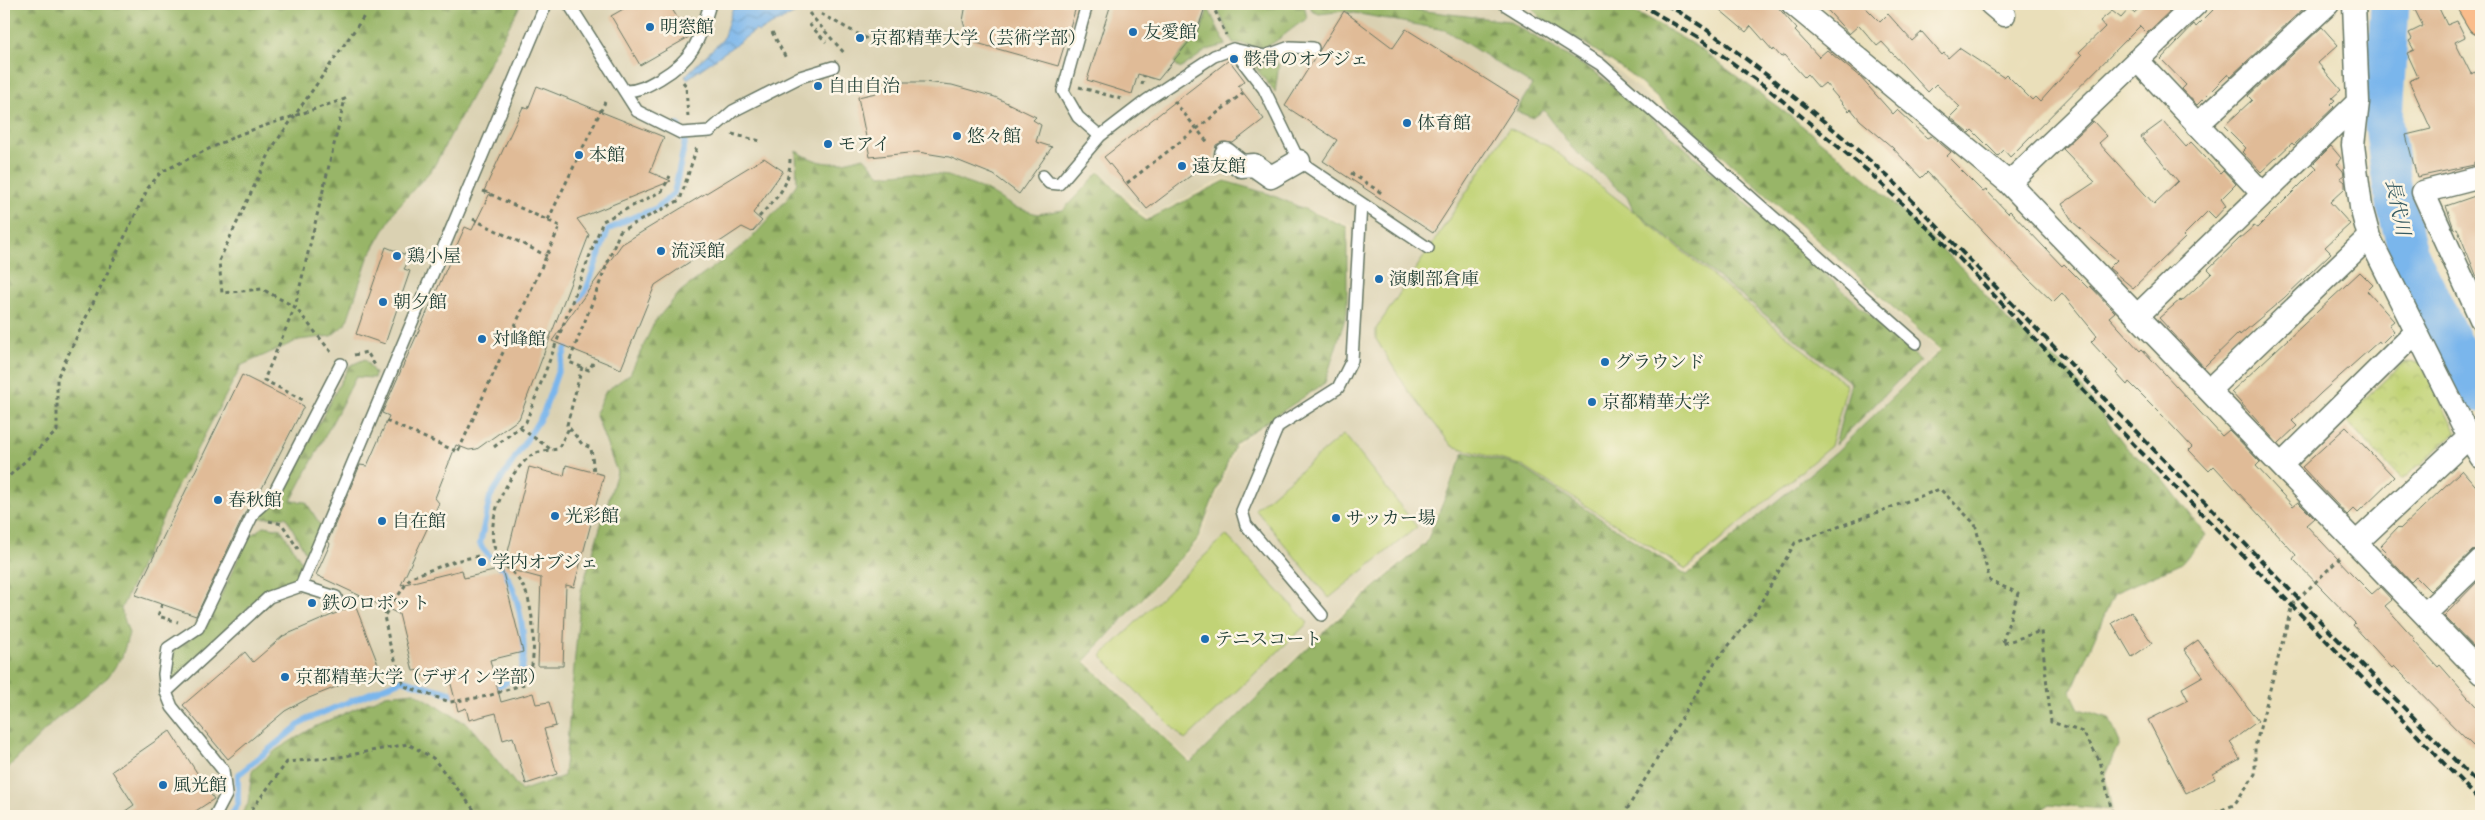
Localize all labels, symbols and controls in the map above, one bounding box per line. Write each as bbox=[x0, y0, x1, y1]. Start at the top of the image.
place label: 明窓館 bbox=[660, 16, 714, 38]
marker: 明窓館 bbox=[644, 21, 656, 33]
place label: 友愛館 bbox=[1143, 21, 1197, 43]
marker: 友愛館 bbox=[1127, 26, 1139, 38]
place label: 京都精華大学（芸術学部） bbox=[870, 27, 1086, 49]
marker: 京都精華大学（芸術学部） bbox=[854, 32, 866, 44]
place label: 骸骨のオブジェ bbox=[1244, 48, 1368, 70]
marker: 骸骨のオブジェ bbox=[1228, 53, 1240, 65]
place label: 自由自治 bbox=[828, 75, 900, 97]
marker: 自由自治 bbox=[812, 80, 824, 92]
place label: 体育館 bbox=[1417, 112, 1471, 134]
marker: 体育館 bbox=[1401, 117, 1413, 129]
place label: 悠々館 bbox=[967, 125, 1021, 147]
marker: 悠々館 bbox=[951, 130, 963, 142]
place label: モアイ bbox=[838, 133, 890, 155]
marker: モアイ bbox=[822, 138, 834, 150]
place label: 本館 bbox=[589, 144, 625, 166]
marker: 本館 bbox=[573, 149, 585, 161]
place label: 遠友館 bbox=[1192, 155, 1246, 177]
marker: 遠友館 bbox=[1176, 160, 1188, 172]
water label: 長代川 bbox=[2381, 177, 2416, 239]
place label: 流渓館 bbox=[671, 240, 725, 262]
place label: 鶏小屋 bbox=[407, 245, 461, 267]
marker: 流渓館 bbox=[655, 245, 667, 257]
marker: 鶏小屋 bbox=[391, 250, 403, 262]
place label: 演劇部倉庫 bbox=[1389, 268, 1479, 290]
marker: 演劇部倉庫 bbox=[1373, 273, 1385, 285]
place label: 朝夕館 bbox=[393, 291, 447, 313]
marker: 朝夕館 bbox=[377, 296, 389, 308]
place label: 対峰館 bbox=[492, 328, 546, 350]
marker: 対峰館 bbox=[476, 333, 488, 345]
place label: グラウンド bbox=[1615, 351, 1705, 373]
marker: グラウンド bbox=[1599, 356, 1611, 368]
place label: 京都精華大学 bbox=[1602, 391, 1710, 413]
marker: 京都精華大学 bbox=[1586, 396, 1598, 408]
place label: 春秋館 bbox=[228, 489, 282, 511]
marker: 春秋館 bbox=[212, 494, 224, 506]
place label: 光彩館 bbox=[565, 505, 619, 527]
place label: サッカー場 bbox=[1346, 507, 1436, 529]
place label: 自在館 bbox=[392, 510, 446, 532]
marker: 光彩館 bbox=[549, 510, 561, 522]
marker: サッカー場 bbox=[1330, 512, 1342, 524]
marker: 自在館 bbox=[376, 515, 388, 527]
place label: 学内オブジェ bbox=[492, 551, 598, 573]
marker: 学内オブジェ bbox=[476, 556, 488, 568]
place label: 鉄のロボット bbox=[322, 592, 430, 614]
marker: 鉄のロボット bbox=[306, 597, 318, 609]
place label: テニスコート bbox=[1215, 628, 1322, 650]
marker: テニスコート bbox=[1199, 633, 1211, 645]
place label: 京都精華大学（デザイン学部） bbox=[295, 666, 546, 688]
marker: 京都精華大学（デザイン学部） bbox=[279, 671, 291, 683]
place label: 風光館 bbox=[173, 774, 227, 796]
marker: 風光館 bbox=[157, 779, 169, 791]

